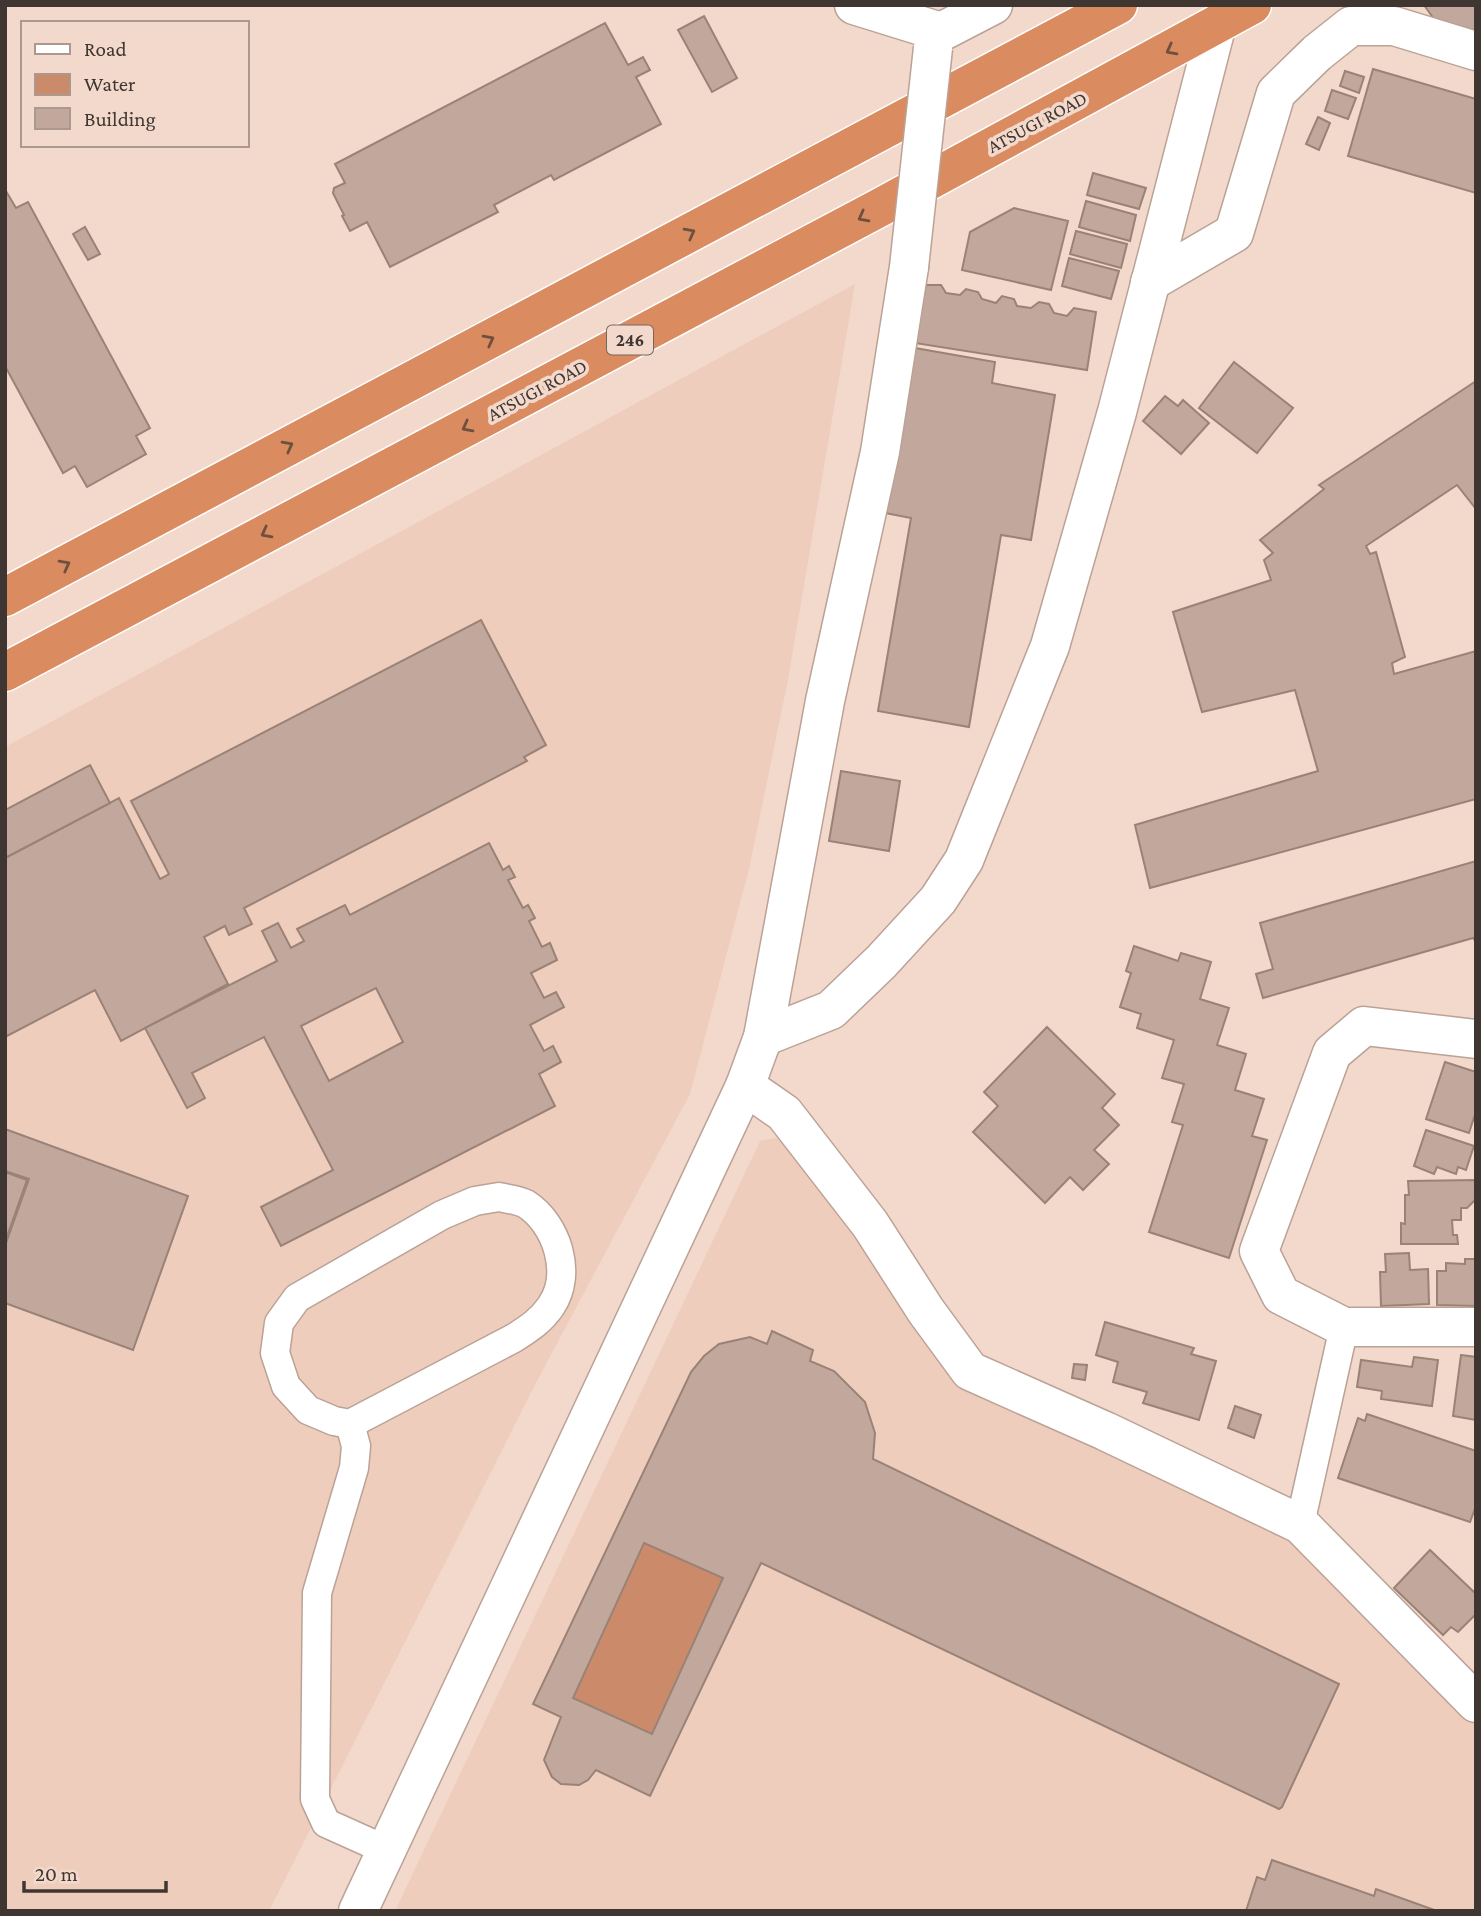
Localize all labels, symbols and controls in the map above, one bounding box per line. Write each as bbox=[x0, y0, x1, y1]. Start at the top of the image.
legend bbox=[21, 21, 248, 147]
text: Road bbox=[84, 37, 127, 61]
one-way arrow bbox=[1165, 42, 1178, 55]
text: Water bbox=[84, 72, 136, 96]
street label: ATSUGI ROAD bbox=[984, 87, 1090, 157]
text: Building bbox=[84, 107, 156, 131]
one-way arrow bbox=[858, 208, 870, 222]
one-way arrow bbox=[682, 228, 695, 241]
road number: 246 bbox=[607, 326, 653, 354]
one-way arrow bbox=[481, 334, 494, 348]
street label: ATSUGI ROAD bbox=[484, 355, 590, 425]
one-way arrow bbox=[462, 418, 474, 432]
one-way arrow bbox=[280, 441, 293, 455]
one-way arrow bbox=[261, 525, 273, 539]
one-way arrow bbox=[58, 560, 71, 573]
scale bar bbox=[24, 1850, 166, 1894]
text: 20 m bbox=[35, 1862, 78, 1886]

